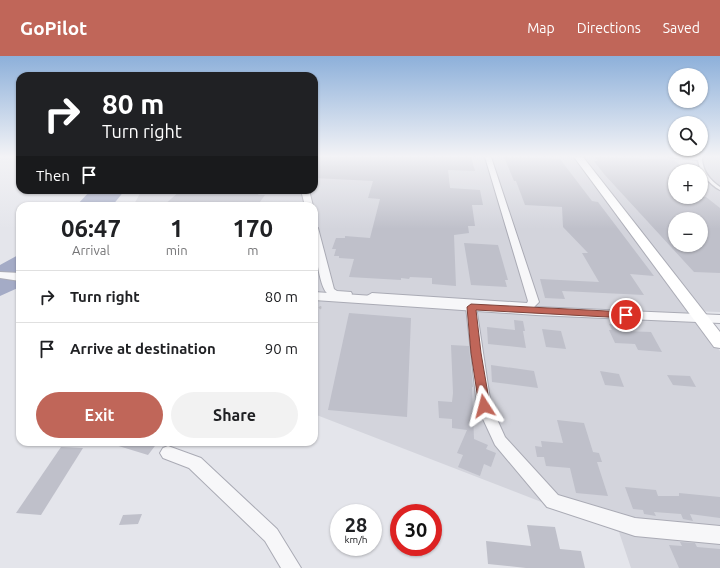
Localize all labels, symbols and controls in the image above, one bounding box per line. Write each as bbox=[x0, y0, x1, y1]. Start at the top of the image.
text: GoPilot bbox=[20, 17, 87, 39]
text: Map bbox=[527, 20, 555, 36]
text: Directions bbox=[577, 20, 641, 36]
text: Saved bbox=[663, 20, 700, 36]
map controls bbox=[668, 68, 708, 252]
button: sound bbox=[668, 68, 708, 108]
icon: right bbox=[36, 88, 88, 140]
text: 80 m bbox=[102, 88, 164, 119]
button: search bbox=[668, 116, 708, 156]
text: Turn right bbox=[102, 121, 182, 141]
icon: arrive bbox=[78, 164, 100, 186]
button: + bbox=[668, 164, 708, 204]
text: Then bbox=[36, 167, 70, 184]
button: − bbox=[668, 212, 708, 252]
text: 06:47 bbox=[61, 215, 121, 242]
text: 1 bbox=[170, 215, 183, 242]
text: 170 bbox=[233, 215, 273, 242]
text: Arrival bbox=[72, 243, 110, 257]
text: min bbox=[166, 243, 188, 257]
text: m bbox=[247, 243, 258, 257]
icon: right bbox=[36, 286, 58, 308]
text: Turn right bbox=[70, 288, 140, 305]
text: 80 m bbox=[265, 288, 298, 305]
pin bbox=[609, 298, 643, 332]
icon: arrive bbox=[615, 304, 637, 326]
icon: arrive bbox=[36, 338, 58, 360]
text: Arrive at destination bbox=[70, 340, 216, 357]
text: 90 m bbox=[265, 340, 298, 357]
position arrow bbox=[463, 385, 505, 427]
button: Exit bbox=[36, 392, 163, 438]
button: Share bbox=[171, 392, 298, 438]
speed limit sign: 30 bbox=[390, 504, 442, 556]
text: 28 bbox=[345, 513, 367, 536]
text: km/h bbox=[344, 534, 368, 545]

